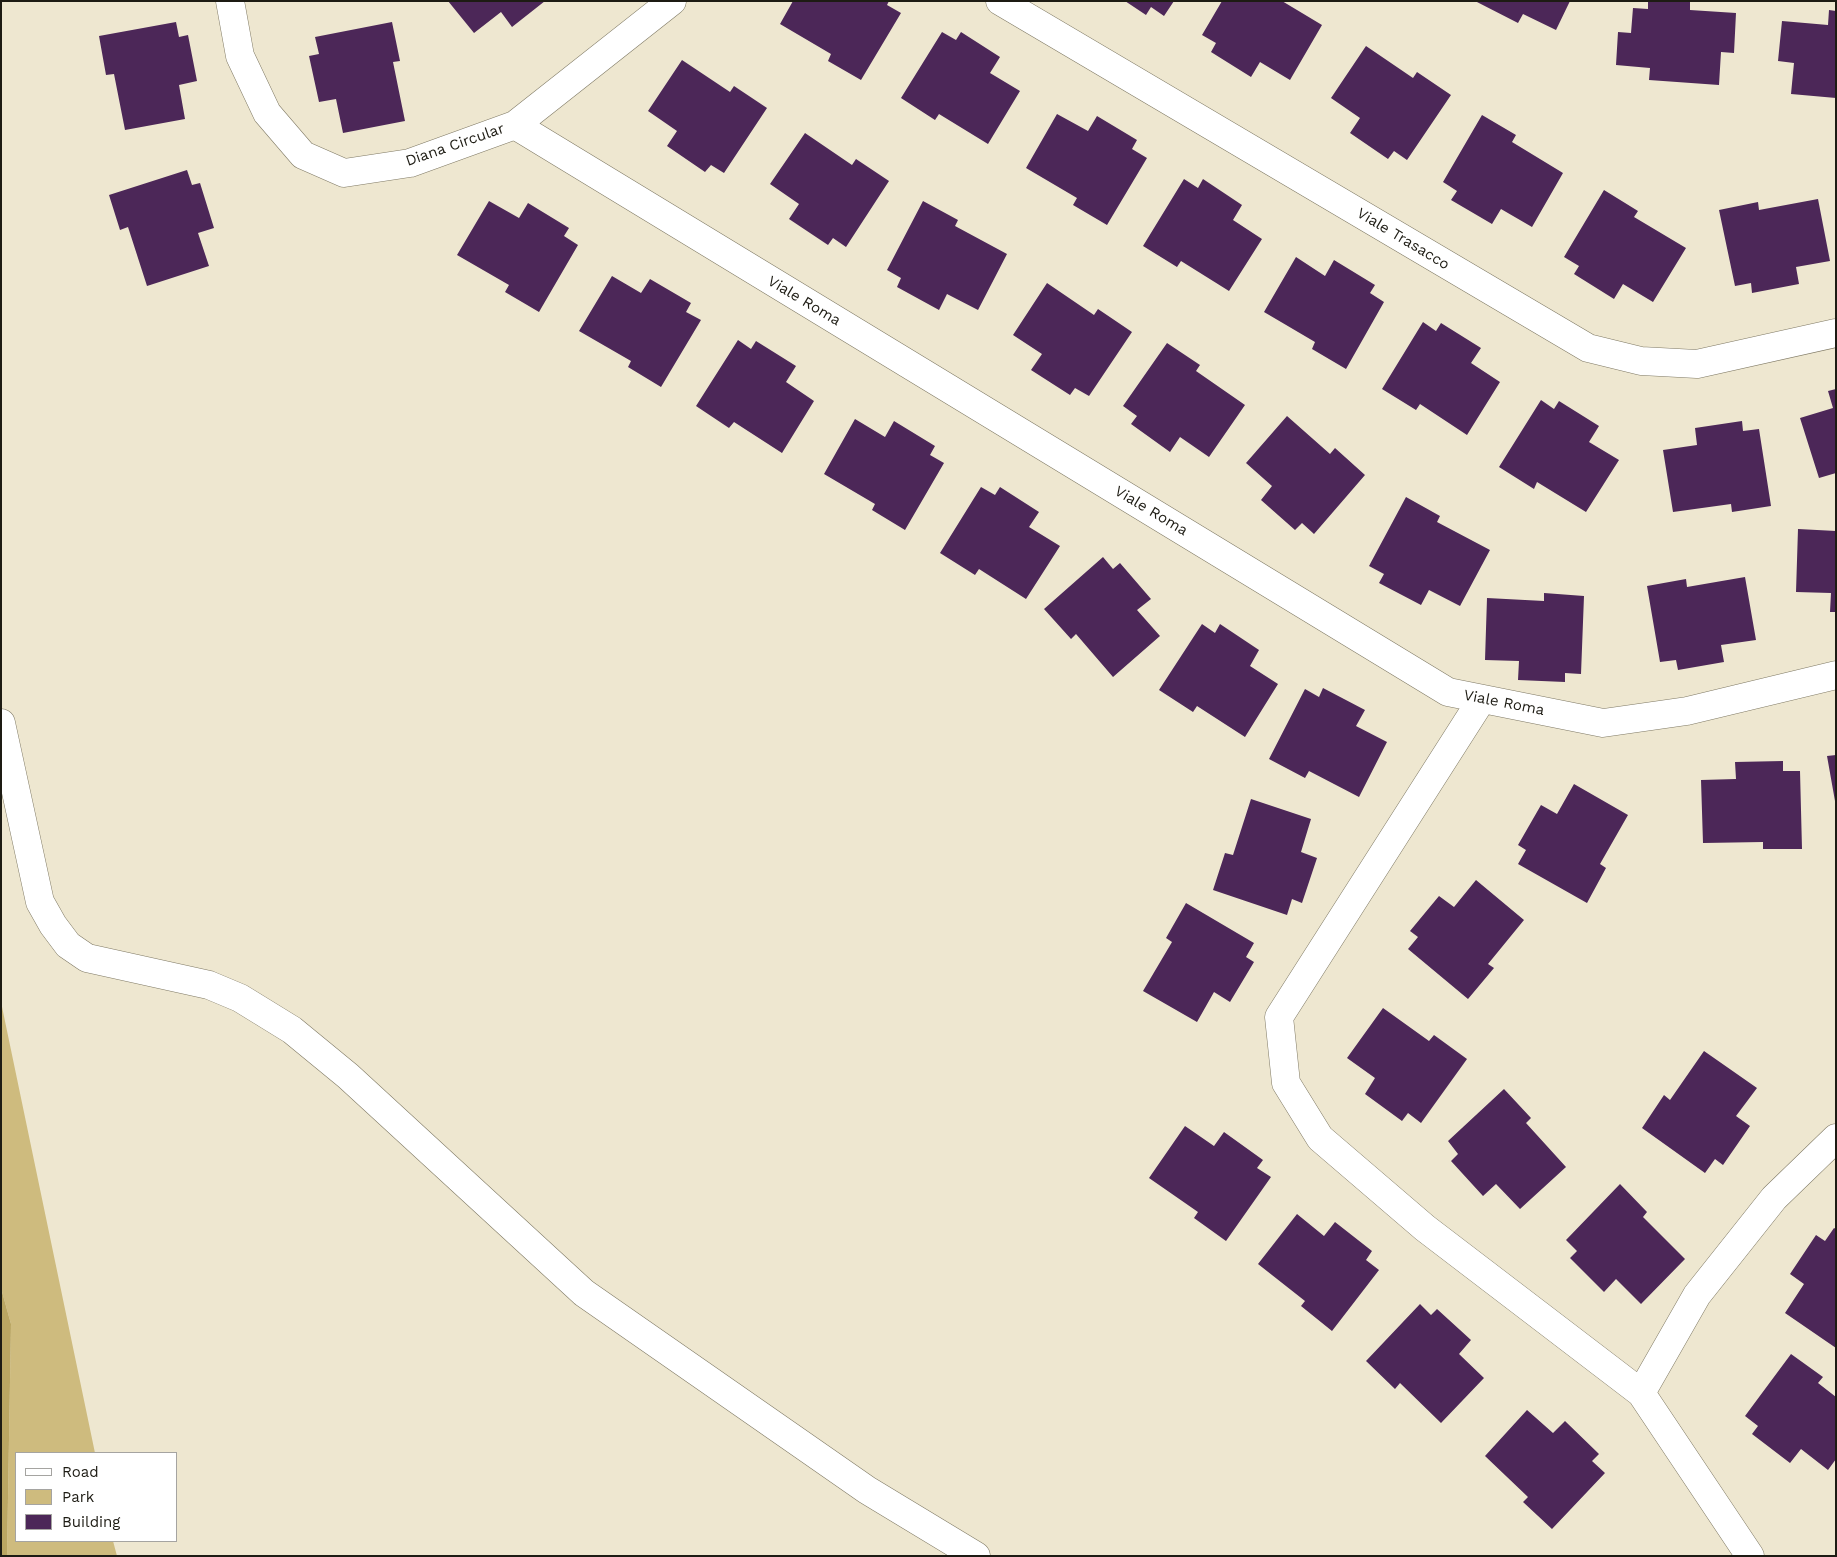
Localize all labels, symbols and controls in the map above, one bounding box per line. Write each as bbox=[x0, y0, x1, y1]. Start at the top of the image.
street label: Diana Circular bbox=[403, 120, 507, 170]
street label: Viale Trasacco bbox=[1353, 204, 1453, 274]
street label: Viale Roma bbox=[764, 272, 844, 330]
street label: Viale Roma bbox=[1111, 482, 1191, 540]
street label: Viale Roma bbox=[1462, 686, 1546, 720]
legend bbox=[15, 1452, 178, 1542]
text: Road bbox=[62, 1463, 99, 1481]
text: Park bbox=[62, 1488, 94, 1506]
text: Building bbox=[62, 1513, 120, 1531]

